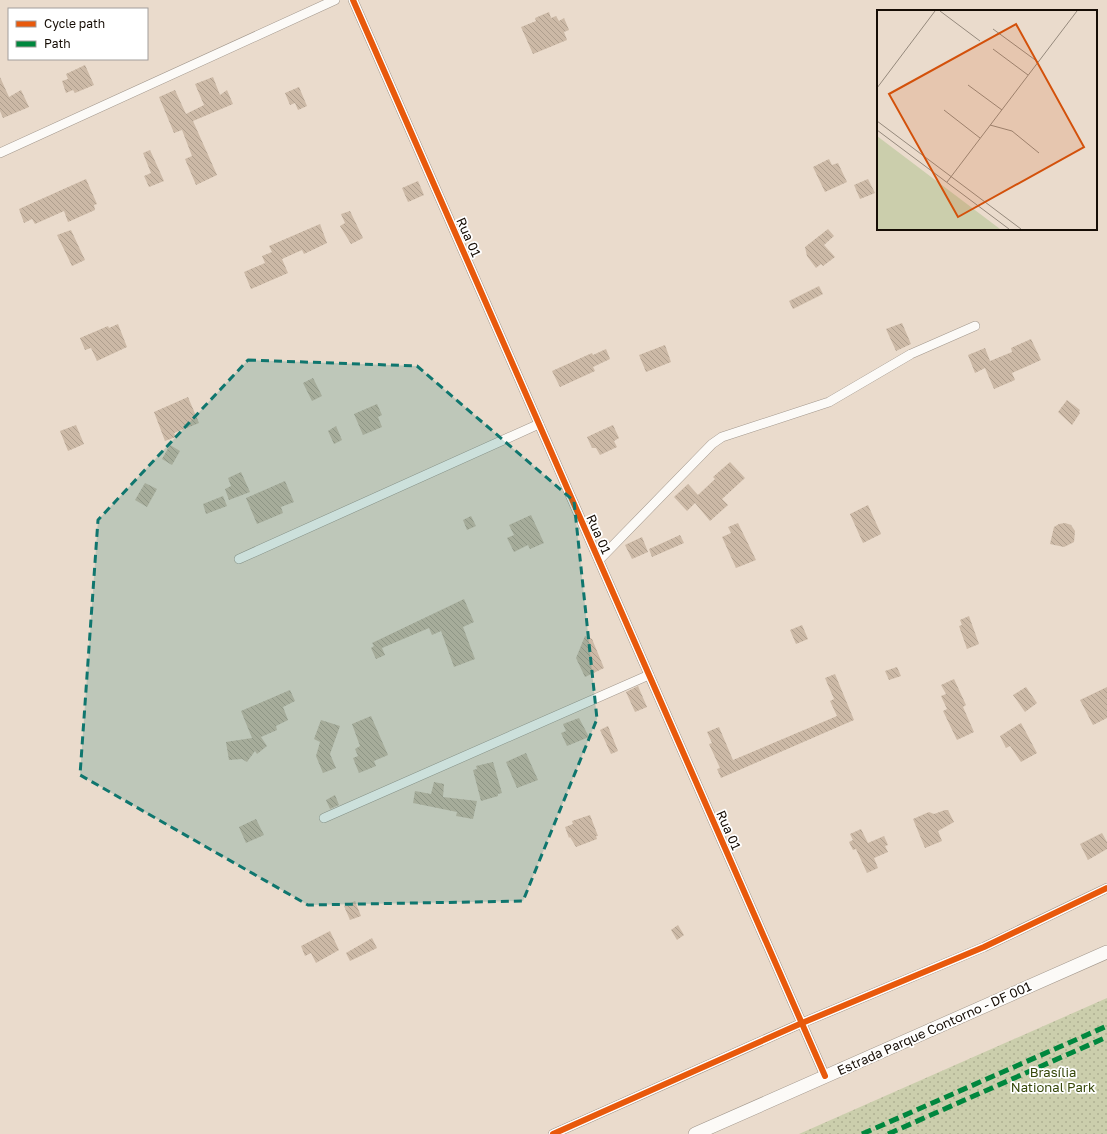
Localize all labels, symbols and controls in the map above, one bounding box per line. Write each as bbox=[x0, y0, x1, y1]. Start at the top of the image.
legend bbox=[8, 8, 148, 60]
inset map bbox=[877, 10, 1097, 230]
text: Cycle path bbox=[44, 16, 105, 31]
text: Path bbox=[44, 36, 71, 51]
street label: Rua 01 bbox=[453, 215, 485, 259]
street label: Rua 01 bbox=[583, 512, 615, 556]
street label: Rua 01 bbox=[713, 808, 745, 852]
street label: Estrada Parque Contorno - DF 001 bbox=[835, 978, 1033, 1078]
park label: Brasília National Park bbox=[1011, 1064, 1096, 1095]

